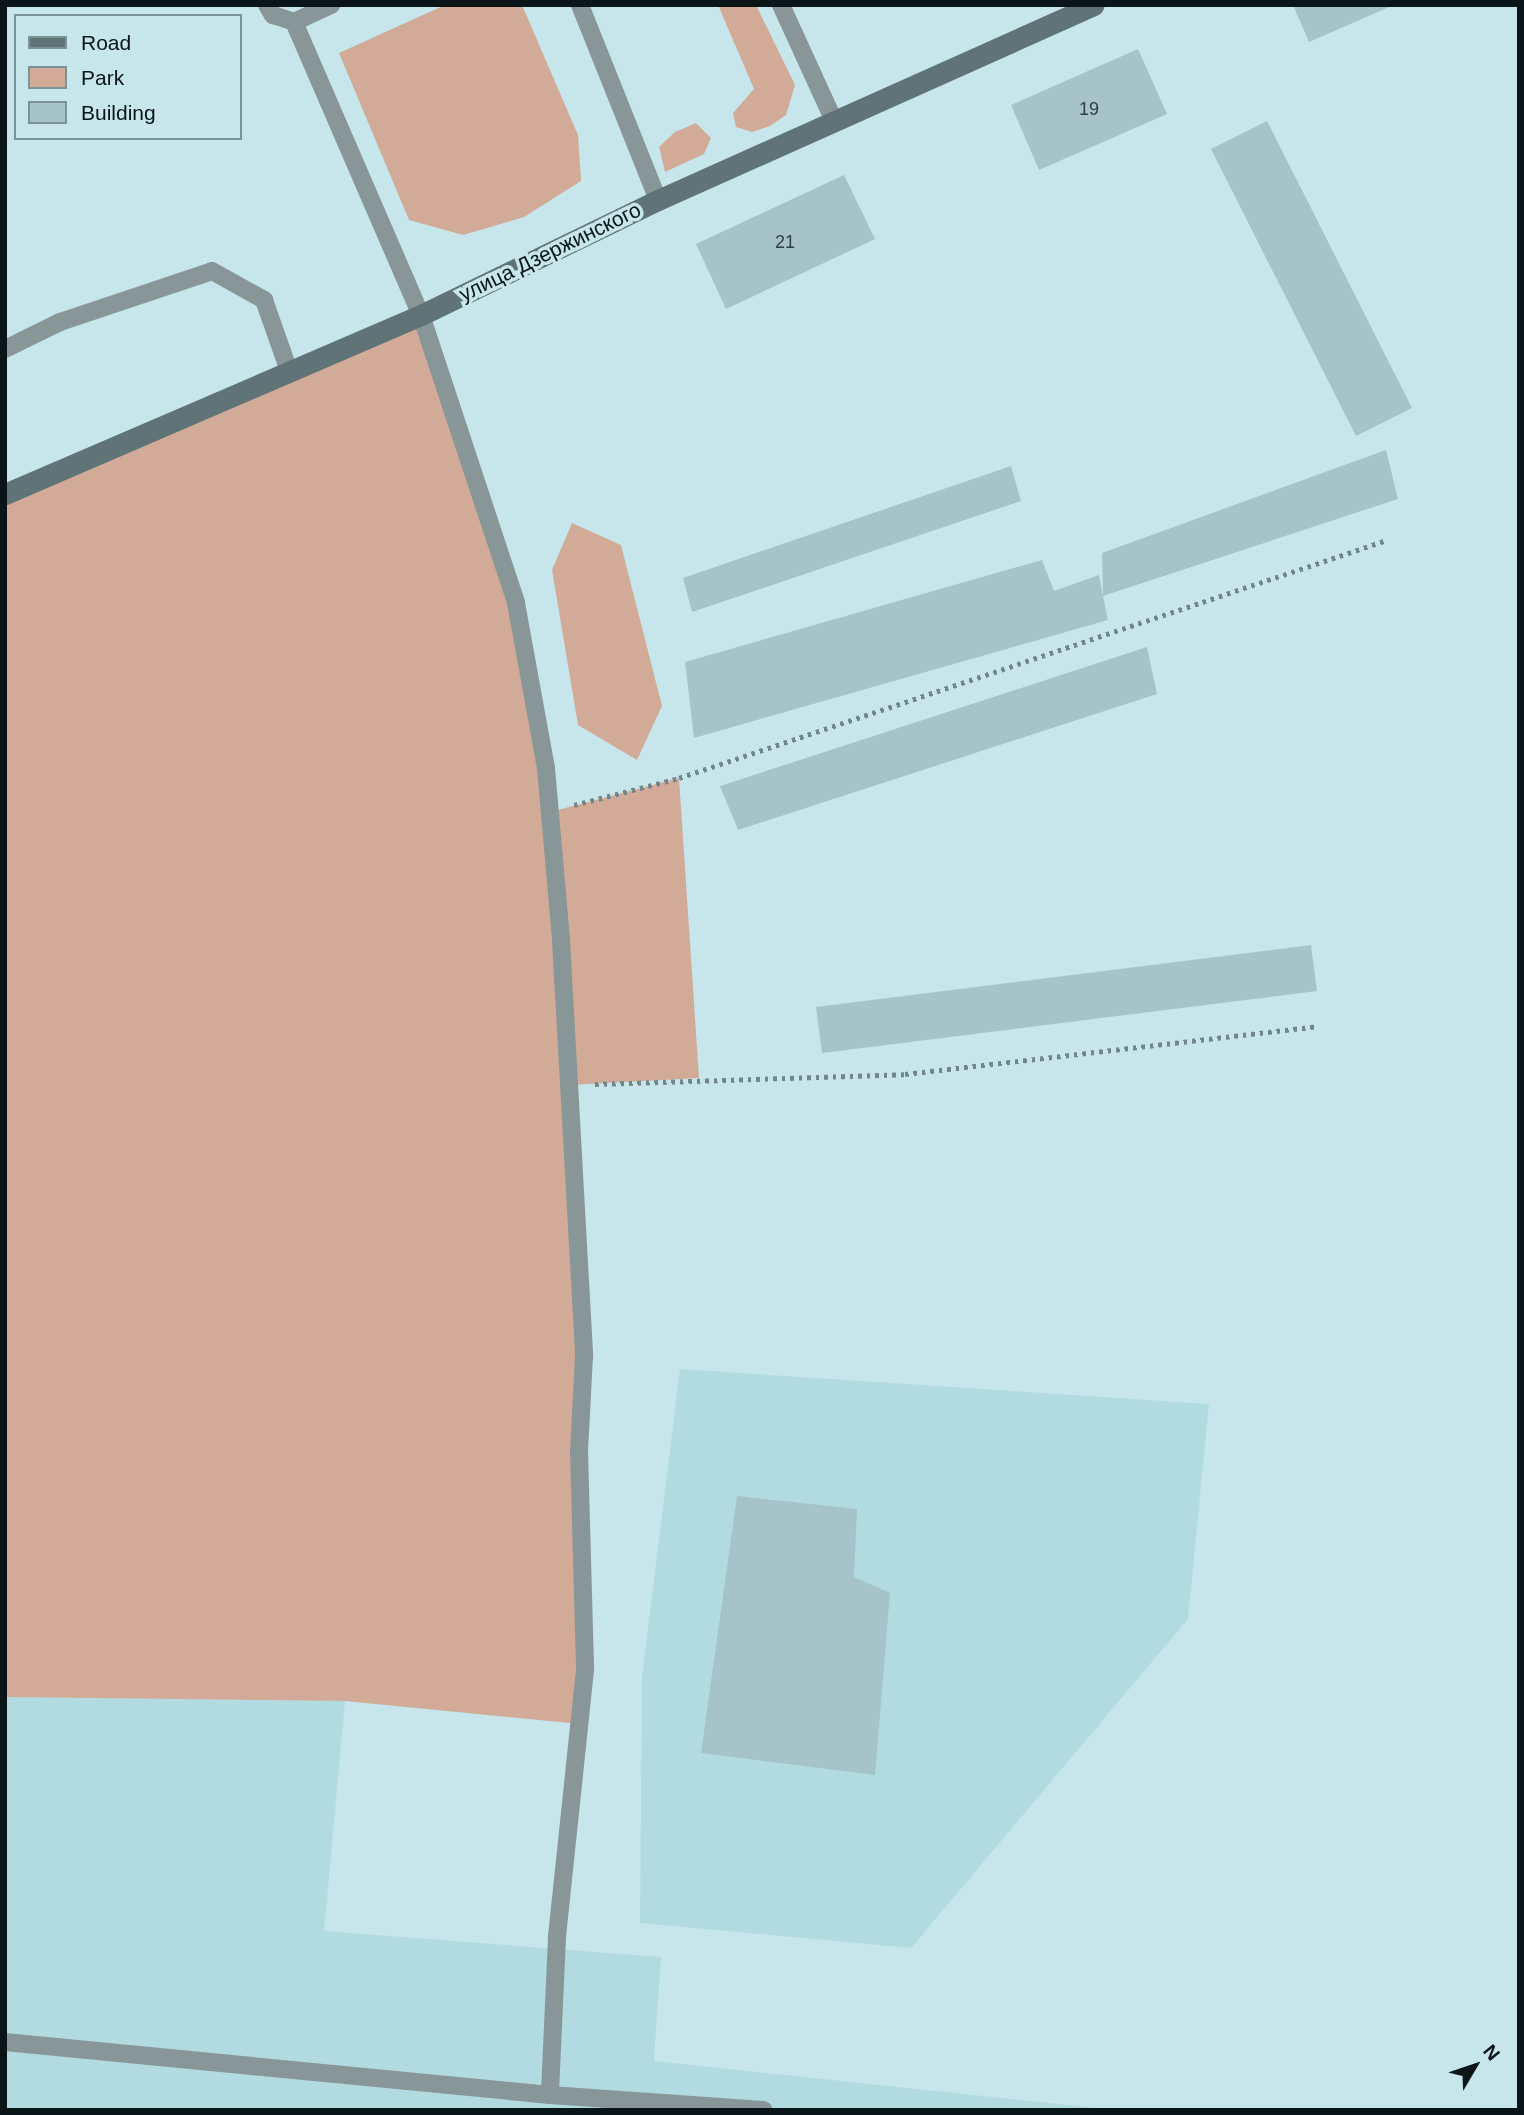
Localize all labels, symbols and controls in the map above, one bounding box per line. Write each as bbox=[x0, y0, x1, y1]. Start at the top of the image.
legend bbox=[14, 14, 242, 140]
text: Road bbox=[81, 31, 131, 54]
text: Park bbox=[81, 66, 124, 89]
house number: 19 bbox=[1079, 98, 1099, 120]
text: Building bbox=[81, 101, 156, 124]
street label: улица Дзержинского bbox=[455, 197, 645, 307]
house number: 21 bbox=[775, 231, 795, 253]
north arrow bbox=[1440, 2031, 1510, 2101]
text: N bbox=[1479, 2041, 1504, 2064]

